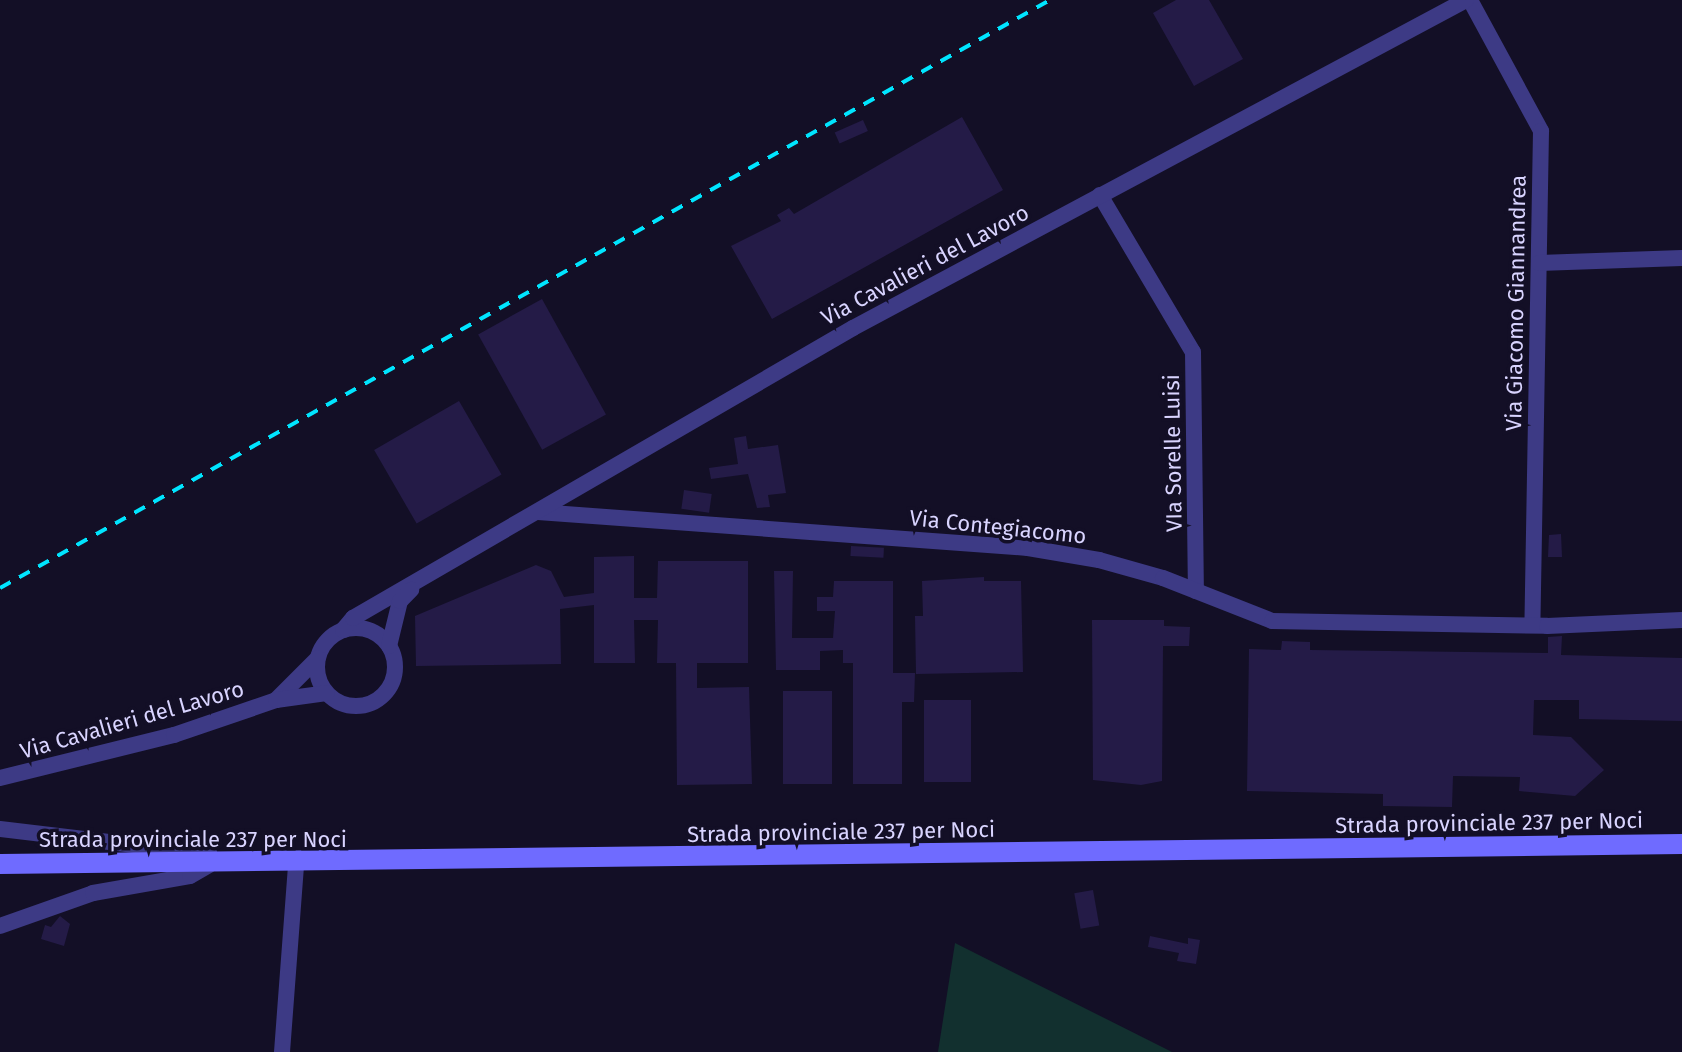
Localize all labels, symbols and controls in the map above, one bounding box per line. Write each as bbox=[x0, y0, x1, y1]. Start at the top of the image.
street label: Via Giacomo Giannandrea bbox=[1501, 175, 1531, 431]
street label: Via Cavalieri del Lavoro bbox=[817, 199, 1033, 331]
street label: VIa Sorelle Luisi bbox=[1158, 374, 1188, 532]
street label: Via Contegiacomo bbox=[908, 505, 1088, 549]
street label: Via Cavalieri del Lavoro bbox=[17, 675, 247, 765]
street label: Strada provinciale 237 per Noci bbox=[1335, 807, 1643, 839]
street label: Strada provinciale 237 per Noci bbox=[687, 816, 995, 848]
street label: Strada provinciale 237 per Noci bbox=[39, 827, 347, 853]

